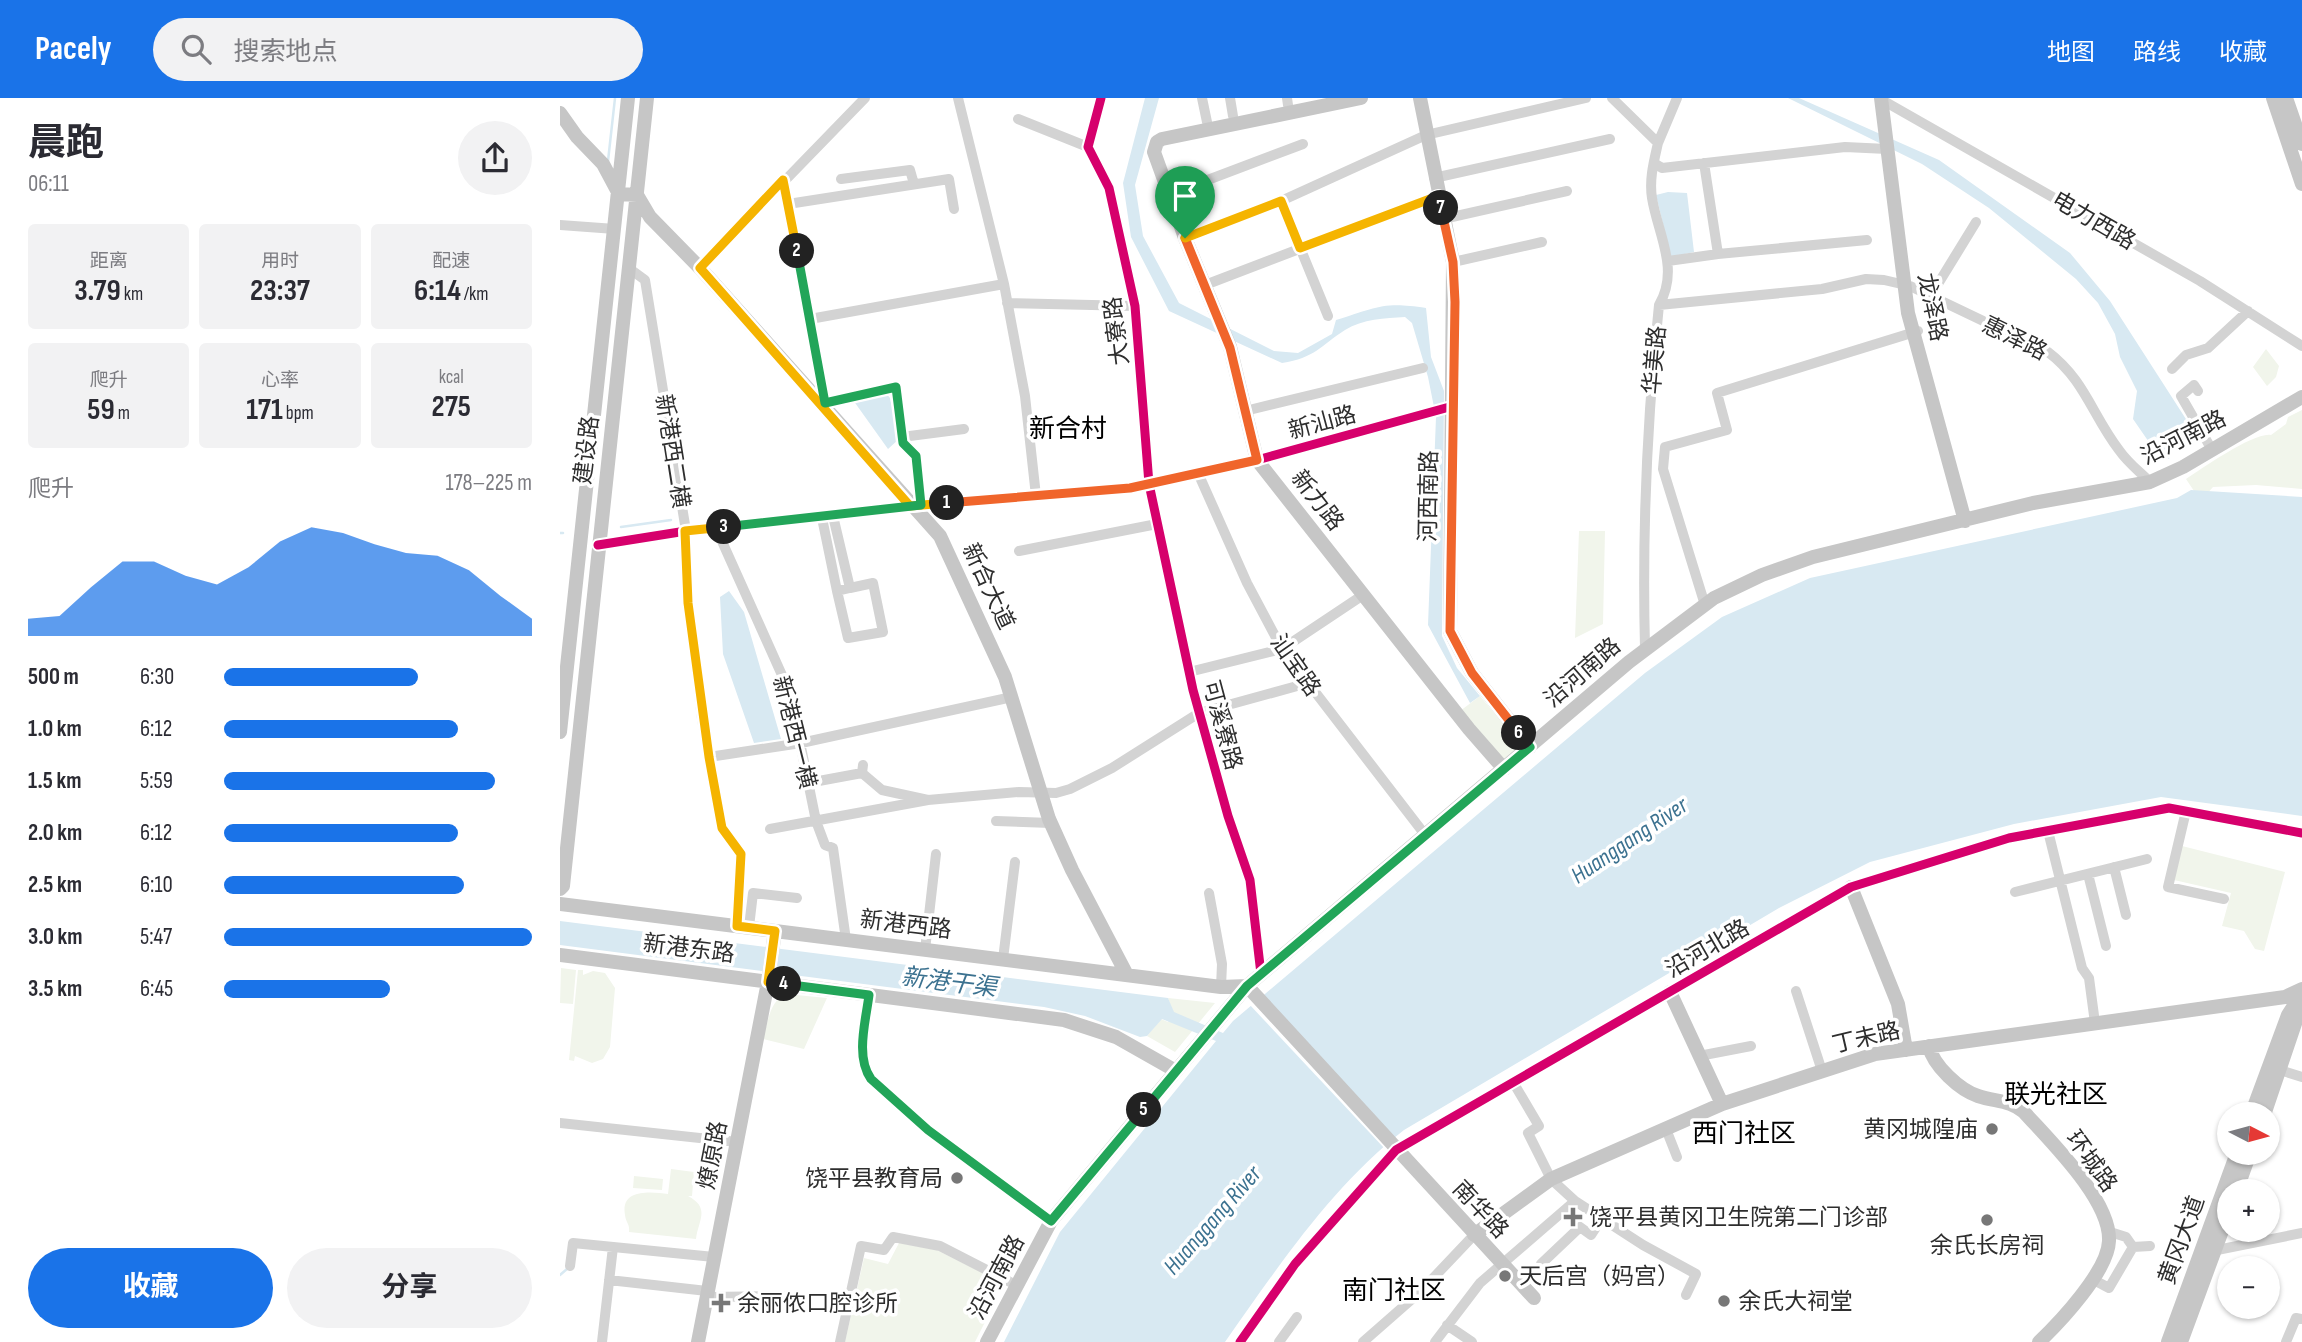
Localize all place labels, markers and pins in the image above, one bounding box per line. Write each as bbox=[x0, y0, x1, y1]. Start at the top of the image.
pin bbox=[1155, 166, 1215, 238]
pin: 7 bbox=[1424, 190, 1458, 226]
pin: 2 bbox=[779, 234, 814, 268]
pin: 1 bbox=[930, 486, 964, 520]
pin: 3 bbox=[706, 510, 742, 544]
pin: 6 bbox=[1502, 716, 1536, 750]
pin: 4 bbox=[766, 966, 802, 1001]
pin: 5 bbox=[1126, 1093, 1162, 1128]
place label: 黄冈城隍庙 bbox=[1863, 1116, 1978, 1144]
marker: 黄冈城隍庙 bbox=[1984, 1121, 2000, 1137]
place label: 饶平县教育局 bbox=[805, 1165, 943, 1193]
marker: 饶平县教育局 bbox=[949, 1170, 965, 1186]
place label: 饶平县黄冈卫生院第二门诊部 bbox=[1589, 1204, 1888, 1232]
marker: 饶平县黄冈卫生院第二门诊部 bbox=[1563, 1207, 1583, 1227]
marker: 余氏长房祠 bbox=[1979, 1212, 1995, 1228]
place label: 余氏长房祠 bbox=[1930, 1232, 2045, 1260]
place label: 天后宫（妈宫） bbox=[1519, 1263, 1680, 1291]
marker: 天后宫（妈宫） bbox=[1497, 1268, 1513, 1284]
place label: 余氏大祠堂 bbox=[1738, 1288, 1853, 1316]
place label: 余丽侬口腔诊所 bbox=[737, 1290, 898, 1318]
marker: 余丽侬口腔诊所 bbox=[711, 1293, 731, 1313]
marker: 余氏大祠堂 bbox=[1716, 1293, 1732, 1309]

